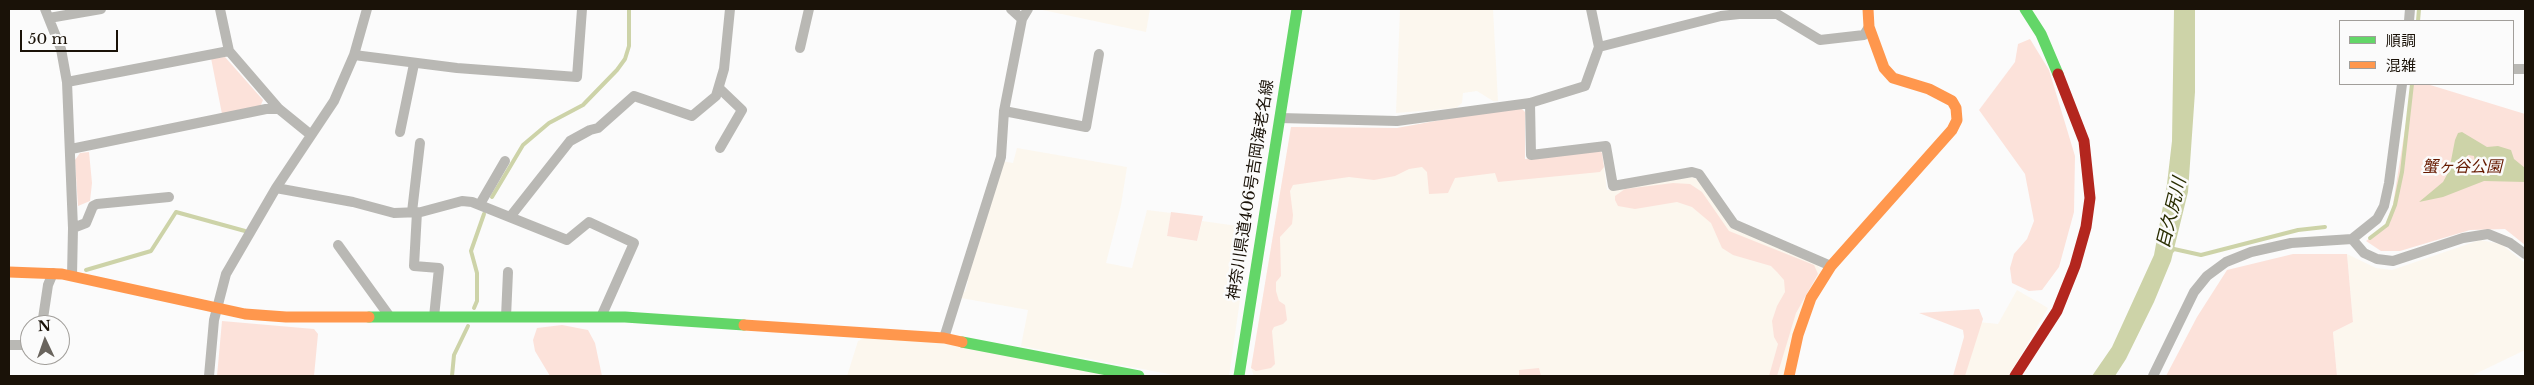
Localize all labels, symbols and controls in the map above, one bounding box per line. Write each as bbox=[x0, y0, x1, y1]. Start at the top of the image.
scale bar bbox=[22, 20, 120, 52]
legend bbox=[2339, 20, 2514, 85]
text: 50 m bbox=[28, 29, 68, 48]
text: 順調 bbox=[2386, 31, 2416, 50]
text: 混雑 bbox=[2386, 56, 2416, 75]
street label: 神奈川県道406号吉岡海老名線 bbox=[1224, 78, 1278, 302]
park label: 蟹ヶ谷公園 bbox=[2422, 157, 2502, 177]
water label: 目久尻川 bbox=[2153, 175, 2191, 251]
north arrow bbox=[20, 315, 70, 365]
text: N bbox=[37, 317, 51, 335]

